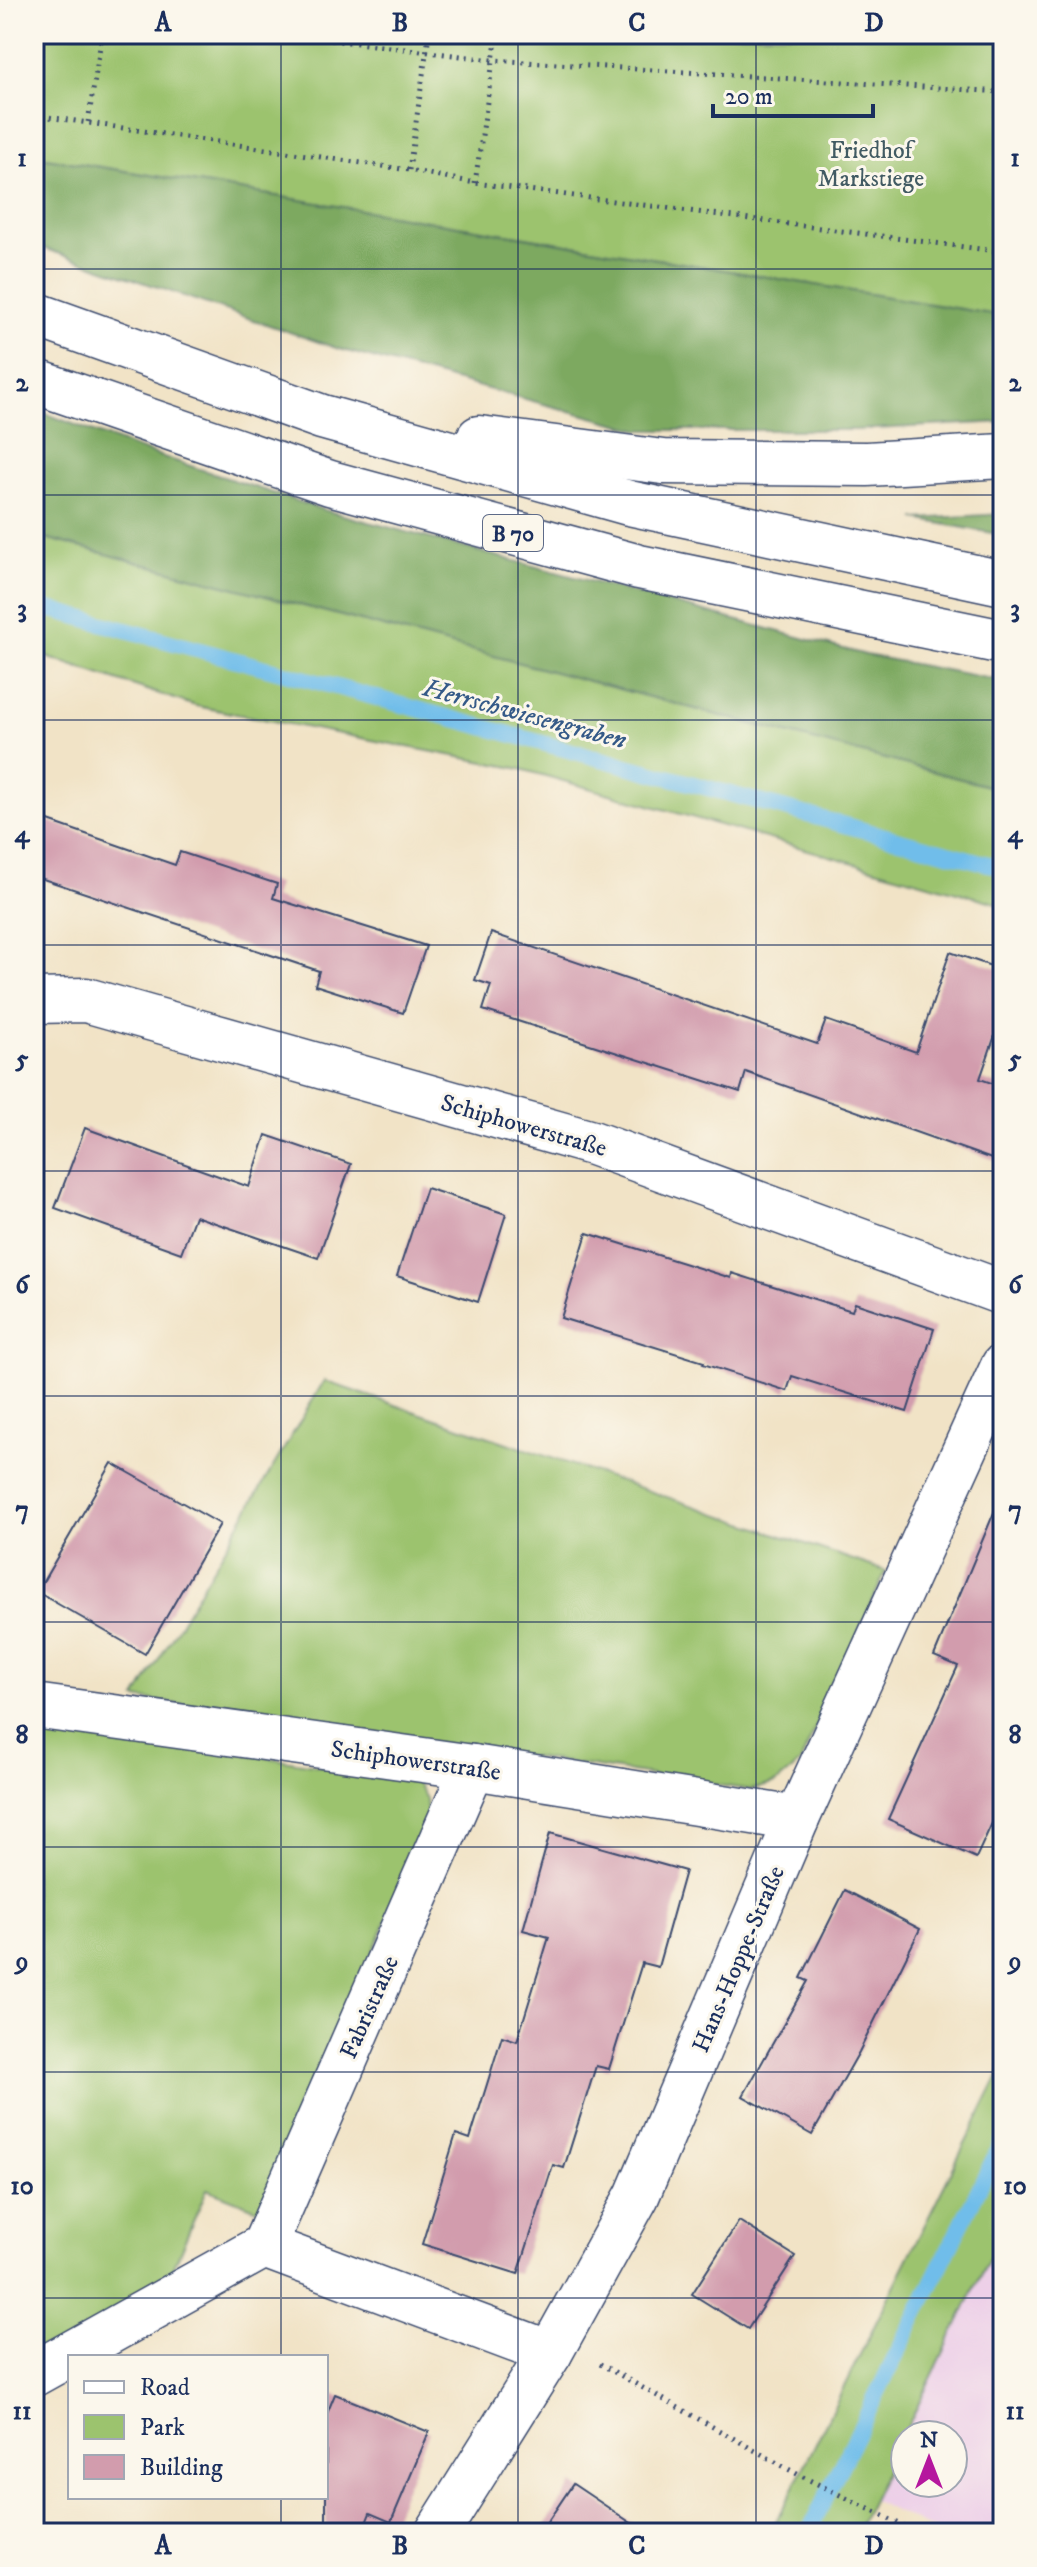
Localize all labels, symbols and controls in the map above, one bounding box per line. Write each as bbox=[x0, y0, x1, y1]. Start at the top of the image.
text: A bbox=[154, 7, 173, 40]
text: B bbox=[392, 7, 408, 40]
text: C bbox=[628, 7, 646, 40]
text: D bbox=[864, 7, 884, 40]
scale bar bbox=[713, 68, 873, 118]
text: 20 m bbox=[725, 82, 773, 112]
park label: Friedhof Markstiege bbox=[818, 136, 924, 194]
text: 1 bbox=[17, 142, 27, 175]
text: 1 bbox=[1010, 142, 1020, 175]
text: 2 bbox=[16, 367, 30, 400]
text: 2 bbox=[1009, 367, 1023, 400]
road number: B 70 bbox=[483, 515, 543, 551]
text: 3 bbox=[17, 593, 27, 626]
text: 3 bbox=[1010, 593, 1020, 626]
water label: Herrschwiesengraben bbox=[418, 671, 630, 757]
text: 4 bbox=[15, 818, 31, 851]
text: 4 bbox=[1008, 818, 1024, 851]
text: 5 bbox=[15, 1043, 29, 1076]
text: 5 bbox=[1008, 1043, 1022, 1076]
street label: Schiphowerstraße bbox=[437, 1088, 610, 1164]
text: 6 bbox=[15, 1269, 30, 1302]
text: 6 bbox=[1008, 1269, 1023, 1302]
text: 7 bbox=[15, 1494, 29, 1527]
text: 7 bbox=[1008, 1494, 1022, 1527]
text: 8 bbox=[15, 1719, 29, 1752]
text: 8 bbox=[1008, 1719, 1022, 1752]
street label: Schiphowerstraße bbox=[329, 1734, 503, 1788]
street label: Hans-Hoppe-Straße bbox=[686, 1862, 792, 2057]
text: 9 bbox=[14, 1945, 28, 1978]
text: 9 bbox=[1007, 1945, 1021, 1978]
street label: Fabristraße bbox=[334, 1951, 406, 2064]
text: 10 bbox=[10, 2170, 34, 2203]
text: 10 bbox=[1003, 2170, 1027, 2203]
legend bbox=[68, 2355, 328, 2499]
text: Road bbox=[140, 2373, 190, 2403]
text: 11 bbox=[12, 2395, 32, 2428]
text: 11 bbox=[1005, 2395, 1025, 2428]
text: Park bbox=[140, 2413, 185, 2443]
north arrow bbox=[889, 2419, 969, 2499]
text: N bbox=[920, 2427, 938, 2454]
text: Building bbox=[140, 2453, 223, 2483]
text: A bbox=[154, 2530, 173, 2563]
text: B bbox=[392, 2530, 408, 2563]
text: C bbox=[628, 2530, 646, 2563]
text: D bbox=[864, 2530, 884, 2563]

